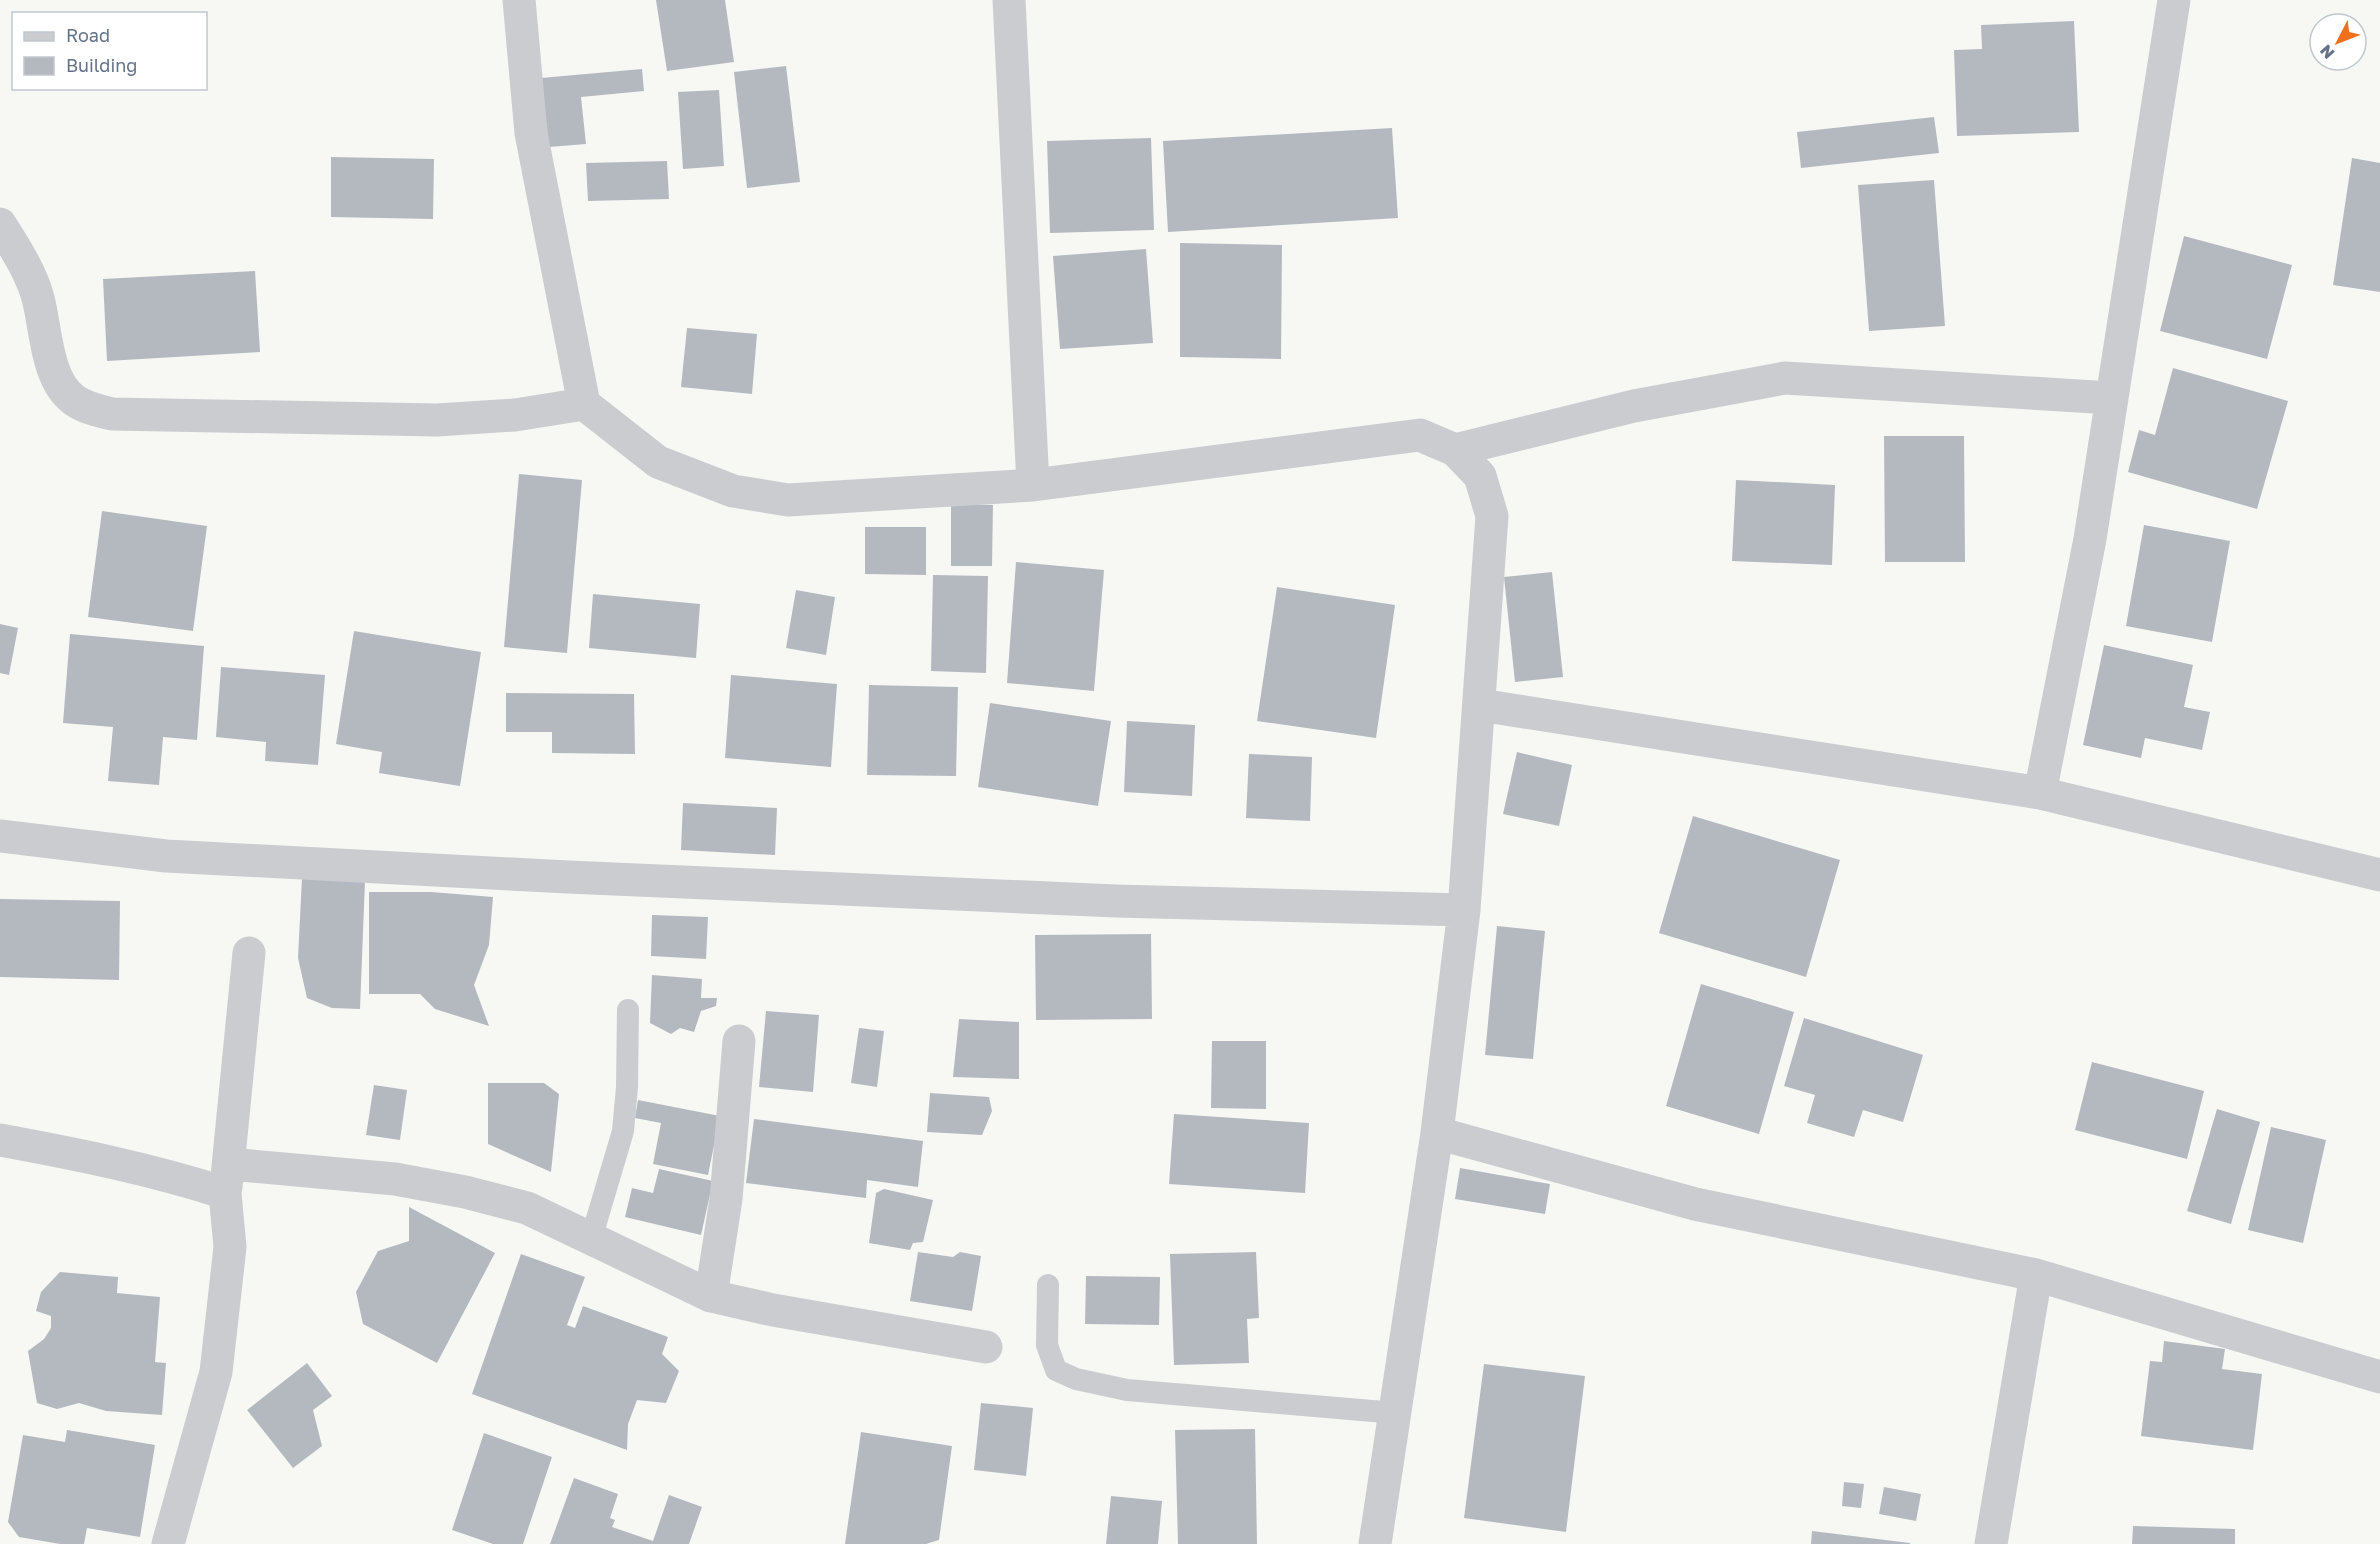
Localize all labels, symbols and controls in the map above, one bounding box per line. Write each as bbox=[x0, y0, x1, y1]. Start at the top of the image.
legend bbox=[12, 12, 207, 90]
north arrow bbox=[2308, 12, 2368, 72]
text: Road bbox=[66, 24, 110, 46]
text: N bbox=[2315, 41, 2338, 63]
text: Building bbox=[66, 54, 137, 76]

